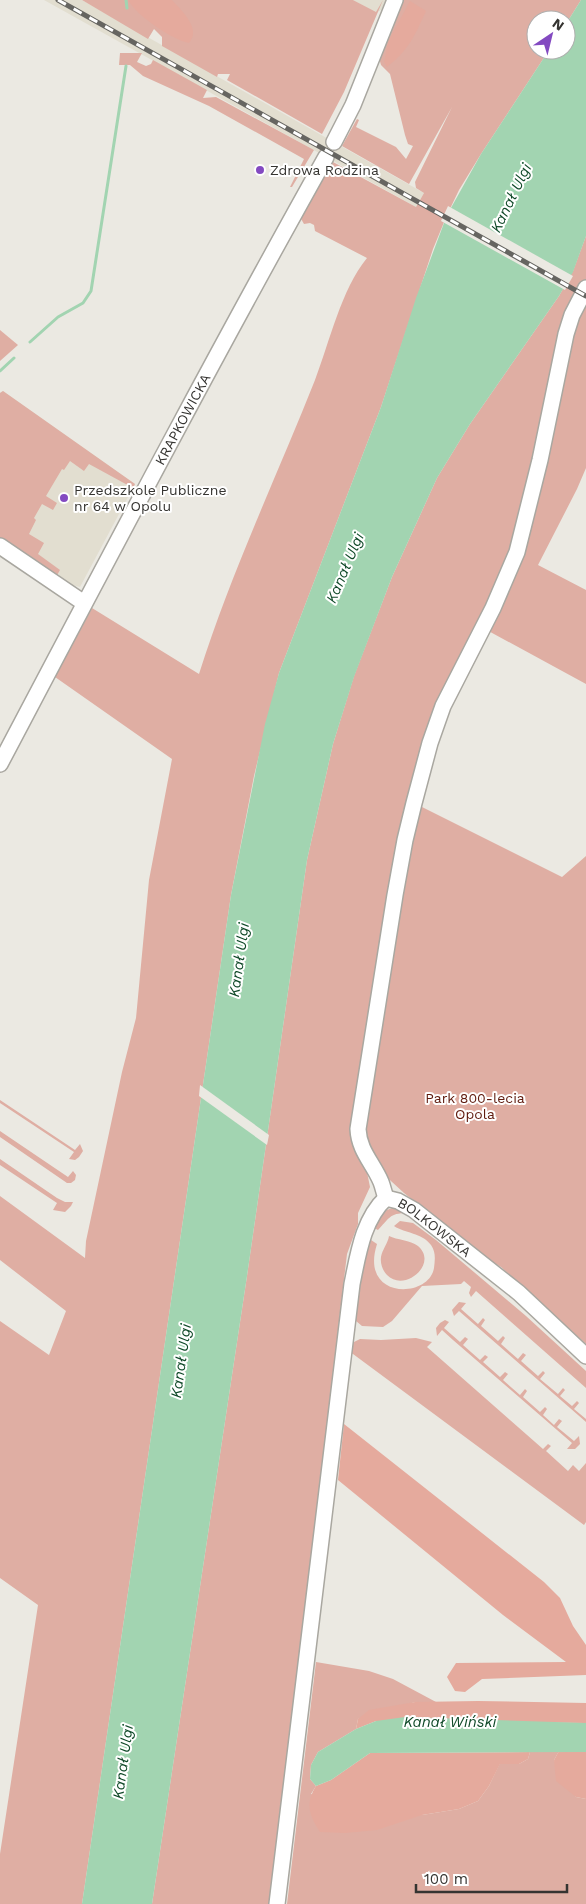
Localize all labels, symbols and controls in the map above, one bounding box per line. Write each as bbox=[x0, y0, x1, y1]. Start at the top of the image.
north arrow bbox=[526, 10, 576, 60]
text: N bbox=[550, 15, 567, 34]
water label: Kanał Ulgi bbox=[487, 160, 536, 235]
place label: Zdrowa Rodzina bbox=[270, 162, 379, 178]
marker: Zdrowa Rodzina bbox=[254, 164, 266, 176]
street label: KRAPKOWICKA bbox=[152, 371, 214, 468]
place label: Przedszkole Publiczne nr 64 w Opolu bbox=[74, 482, 227, 514]
marker: Przedszkole Publiczne nr 64 w Opolu bbox=[58, 492, 70, 504]
water label: Kanał Ulgi bbox=[322, 529, 368, 606]
water label: Kanał Ulgi bbox=[225, 921, 253, 998]
park label: Park 800-lecia Opola bbox=[425, 1090, 525, 1122]
street label: BOLKOWSKA bbox=[395, 1195, 474, 1260]
water label: Kanał Ulgi bbox=[167, 1322, 195, 1399]
water label: Kanał Wiński bbox=[404, 1713, 498, 1731]
water label: Kanał Ulgi bbox=[109, 1723, 137, 1800]
scale bar bbox=[416, 1862, 567, 1894]
text: 100 m bbox=[424, 1870, 468, 1888]

